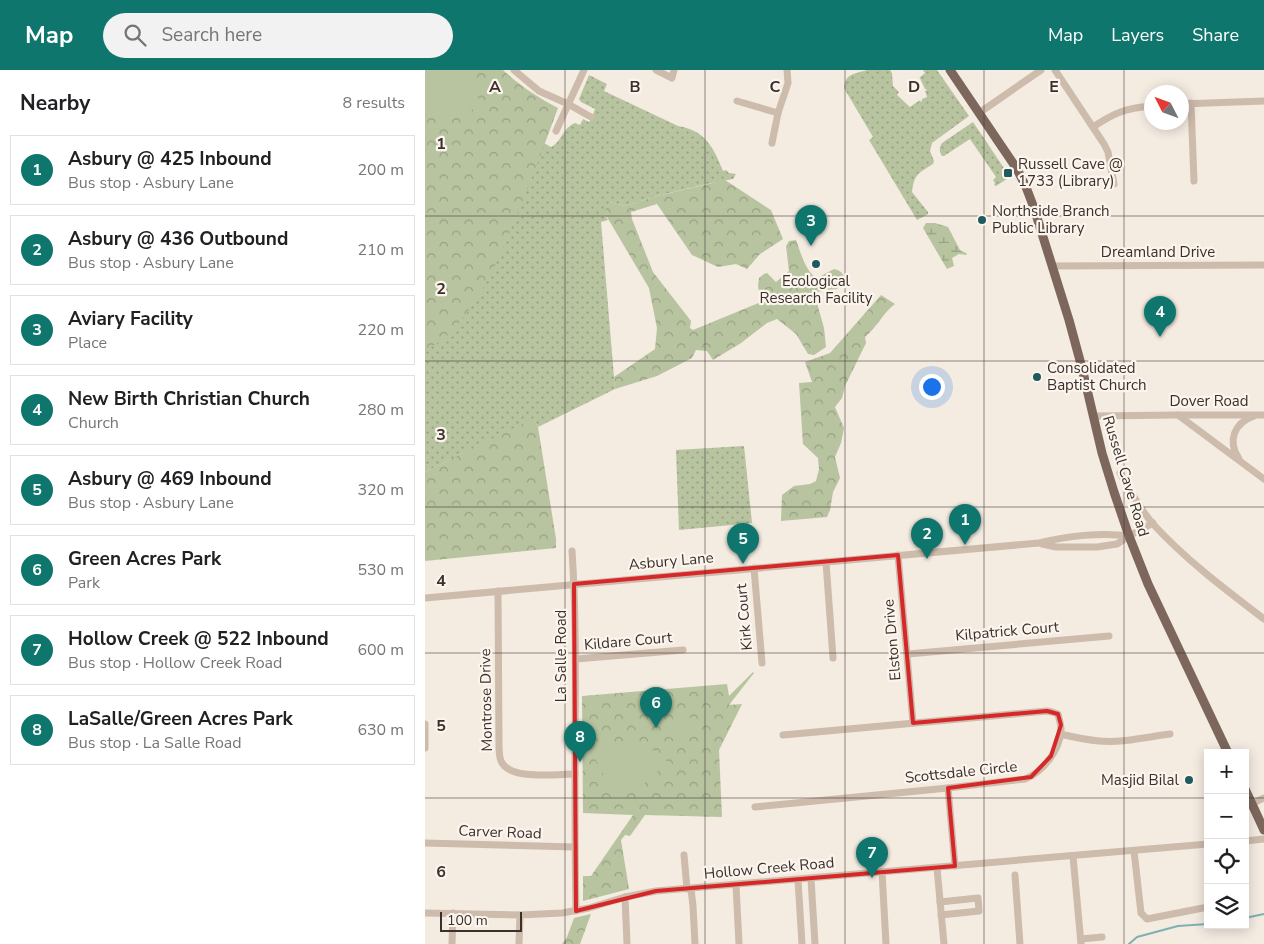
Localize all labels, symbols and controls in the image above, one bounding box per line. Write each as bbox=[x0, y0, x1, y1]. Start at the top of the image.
search box bbox=[103, 13, 453, 58]
text: Map bbox=[25, 19, 73, 51]
icon: search bbox=[121, 21, 149, 49]
text: Search here bbox=[161, 22, 262, 48]
text: Map bbox=[1048, 23, 1083, 47]
text: Layers bbox=[1111, 23, 1164, 47]
text: Share bbox=[1192, 23, 1239, 47]
text: A bbox=[489, 76, 501, 98]
text: B bbox=[629, 76, 641, 98]
text: C bbox=[770, 76, 781, 98]
text: D bbox=[908, 76, 920, 98]
text: E bbox=[1049, 76, 1059, 98]
north arrow bbox=[1144, 85, 1189, 130]
text: Nearby bbox=[20, 89, 90, 117]
text: 8 results bbox=[343, 92, 405, 114]
text: 1 bbox=[436, 133, 446, 155]
text: Asbury @ 425 Inbound bbox=[68, 146, 272, 172]
place label: Russell Cave @ 1733 (Library) bbox=[1018, 154, 1123, 191]
text: 1 bbox=[32, 159, 42, 181]
text: 200 m bbox=[357, 159, 404, 181]
marker: Russell Cave @ 1733 (Library) bbox=[1002, 167, 1014, 179]
text: Bus stop · Asbury Lane bbox=[68, 172, 234, 194]
place label: Northside Branch Public Library bbox=[992, 201, 1110, 238]
pin: 3 bbox=[795, 205, 827, 246]
marker: Northside Branch Public Library bbox=[976, 214, 988, 226]
text: Asbury @ 436 Outbound bbox=[68, 226, 288, 252]
text: 2 bbox=[32, 239, 42, 261]
text: 210 m bbox=[357, 239, 404, 261]
street label: Dreamland Drive bbox=[1101, 242, 1215, 262]
text: Bus stop · Asbury Lane bbox=[68, 252, 234, 274]
marker: Ecological Research Facility bbox=[810, 258, 822, 270]
place label: Ecological Research Facility bbox=[760, 271, 873, 308]
text: 2 bbox=[436, 278, 446, 300]
pin: 4 bbox=[1144, 296, 1176, 337]
text: Aviary Facility bbox=[68, 306, 193, 332]
text: 3 bbox=[32, 319, 42, 341]
text: 220 m bbox=[357, 319, 404, 341]
text: Place bbox=[68, 332, 107, 354]
place label: Consolidated Baptist Church bbox=[1047, 358, 1147, 395]
marker: Consolidated Baptist Church bbox=[1031, 371, 1043, 383]
your location bbox=[919, 374, 945, 400]
text: New Birth Christian Church bbox=[68, 386, 310, 412]
street label: Dover Road bbox=[1169, 391, 1249, 411]
text: 4 bbox=[32, 399, 42, 421]
text: 280 m bbox=[357, 399, 404, 421]
text: Church bbox=[68, 412, 119, 434]
street label: Russell Cave Road bbox=[1098, 413, 1154, 539]
text: 3 bbox=[436, 424, 446, 446]
text: Asbury @ 469 Inbound bbox=[68, 466, 272, 492]
text: 5 bbox=[32, 479, 42, 501]
text: 320 m bbox=[357, 479, 404, 501]
text: Bus stop · Asbury Lane bbox=[68, 492, 234, 514]
pin: 1 bbox=[949, 504, 981, 545]
pin: 2 bbox=[911, 518, 943, 559]
pin: 5 bbox=[727, 523, 759, 564]
text: Green Acres Park bbox=[68, 546, 221, 572]
street label: Asbury Lane bbox=[628, 547, 714, 575]
text: 6 bbox=[32, 559, 42, 581]
text: 530 m bbox=[357, 559, 404, 581]
text: 4 bbox=[436, 570, 446, 592]
text: Park bbox=[68, 572, 100, 594]
street label: Kirk Court bbox=[731, 582, 757, 651]
street label: Elston Drive bbox=[878, 598, 906, 682]
street label: La Salle Road bbox=[551, 610, 571, 702]
street label: Kilpatrick Court bbox=[954, 616, 1060, 645]
text: Hollow Creek @ 522 Inbound bbox=[68, 626, 329, 652]
street label: Kildare Court bbox=[583, 627, 674, 655]
text: 7 bbox=[32, 639, 42, 661]
text: 600 m bbox=[357, 639, 404, 661]
street label: Montrose Drive bbox=[475, 648, 497, 752]
text: Bus stop · Hollow Creek Road bbox=[68, 652, 282, 674]
pin: 6 bbox=[640, 687, 672, 728]
text: LaSalle/Green Acres Park bbox=[68, 706, 293, 732]
text: 5 bbox=[436, 715, 446, 737]
text: 8 bbox=[32, 719, 42, 741]
text: 630 m bbox=[357, 719, 404, 741]
pin: 8 bbox=[564, 721, 596, 762]
text: Bus stop · La Salle Road bbox=[68, 732, 242, 754]
map controls bbox=[1204, 749, 1249, 929]
button: + bbox=[1204, 749, 1249, 794]
street label: Scottsdale Circle bbox=[904, 756, 1018, 788]
place label: Masjid Bilal bbox=[1101, 770, 1180, 790]
marker: Masjid Bilal bbox=[1183, 774, 1195, 786]
button: − bbox=[1204, 794, 1249, 839]
street label: Carver Road bbox=[458, 821, 542, 843]
pin: 7 bbox=[856, 837, 888, 878]
button: locate bbox=[1204, 839, 1249, 884]
street label: Hollow Creek Road bbox=[703, 852, 835, 884]
text: 6 bbox=[436, 861, 446, 883]
button: layers bbox=[1204, 884, 1249, 929]
scale bar bbox=[440, 909, 523, 932]
text: 100 m bbox=[447, 911, 488, 930]

